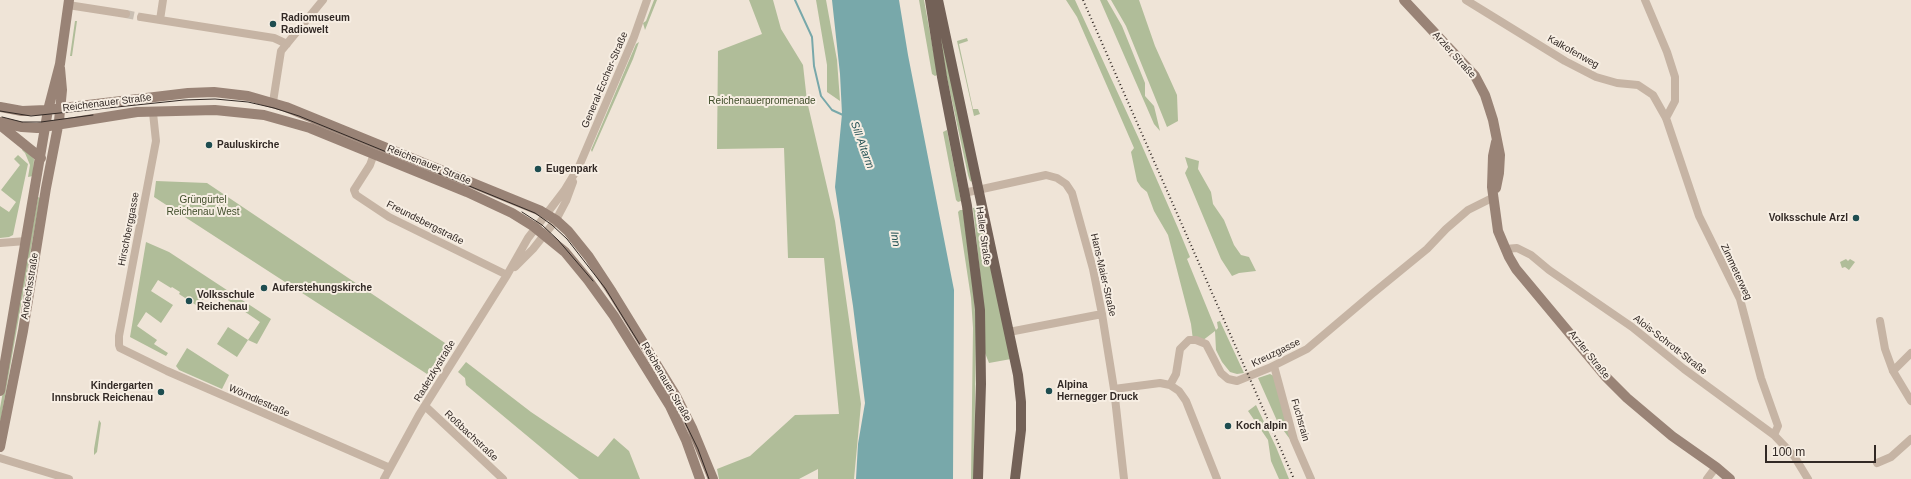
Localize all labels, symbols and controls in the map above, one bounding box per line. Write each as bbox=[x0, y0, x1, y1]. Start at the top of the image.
place label: Radiomuseum Radiowelt bbox=[281, 12, 350, 36]
marker: Radiomuseum Radiowelt bbox=[268, 19, 278, 29]
street label: Arzler Straße bbox=[1430, 29, 1478, 81]
street label: General-Eccher-Straße bbox=[579, 30, 631, 130]
street label: Kalkofenweg bbox=[1545, 33, 1601, 71]
street label: Reichenauer Straße bbox=[62, 92, 152, 114]
park label: Reichenauerpromenade bbox=[708, 95, 816, 107]
water label: Sill Altarm bbox=[847, 119, 877, 171]
place label: Pauluskirche bbox=[217, 139, 279, 151]
marker: Pauluskirche bbox=[204, 140, 214, 150]
street label: Reichenauer Straße bbox=[385, 143, 473, 187]
place label: Eugenpark bbox=[546, 163, 598, 175]
marker: Eugenpark bbox=[533, 164, 543, 174]
street label: Hirschberggasse bbox=[116, 191, 142, 267]
park label: Grüngürtel Reichenau West bbox=[166, 194, 240, 218]
street label: Freundsbergstraße bbox=[384, 198, 466, 248]
street label: Haller Straße bbox=[973, 206, 993, 266]
place label: Volksschule Arzl bbox=[1769, 212, 1848, 224]
marker: Volksschule Arzl bbox=[1851, 213, 1861, 223]
water label: Inn bbox=[887, 230, 903, 248]
street label: Hans-Maier-Straße bbox=[1088, 232, 1118, 318]
street label: Zimmeterweg bbox=[1718, 242, 1754, 302]
street label: Andechsstraße bbox=[19, 252, 41, 320]
place label: Auferstehungskirche bbox=[272, 282, 372, 294]
marker: Auferstehungskirche bbox=[259, 283, 269, 293]
place label: Volksschule Reichenau bbox=[197, 289, 255, 312]
marker: Volksschule Reichenau bbox=[184, 296, 194, 306]
street label: Alois-Schrott-Straße bbox=[1631, 313, 1709, 377]
street label: Arzler Straße bbox=[1566, 328, 1612, 382]
street label: Kreuzgasse bbox=[1250, 336, 1302, 370]
street label: Radetzkystraße bbox=[412, 338, 458, 404]
street label: Reichenauer Straße bbox=[638, 340, 694, 424]
place label: Alpina Hernegger Druck bbox=[1057, 379, 1138, 402]
place label: Kindergarten Innsbruck Reichenau bbox=[52, 380, 153, 404]
street label: Wörndlestraße bbox=[227, 382, 291, 420]
marker: Alpina Hernegger Druck bbox=[1044, 386, 1054, 396]
marker: Kindergarten Innsbruck Reichenau bbox=[156, 387, 166, 397]
street label: Fuchsrain bbox=[1288, 397, 1312, 443]
street label: Roßbachstraße bbox=[442, 408, 500, 464]
place label: Koch alpin bbox=[1236, 420, 1287, 432]
marker: Koch alpin bbox=[1223, 421, 1233, 431]
scale bar bbox=[1767, 437, 1878, 463]
text: 100 m bbox=[1772, 445, 1805, 459]

